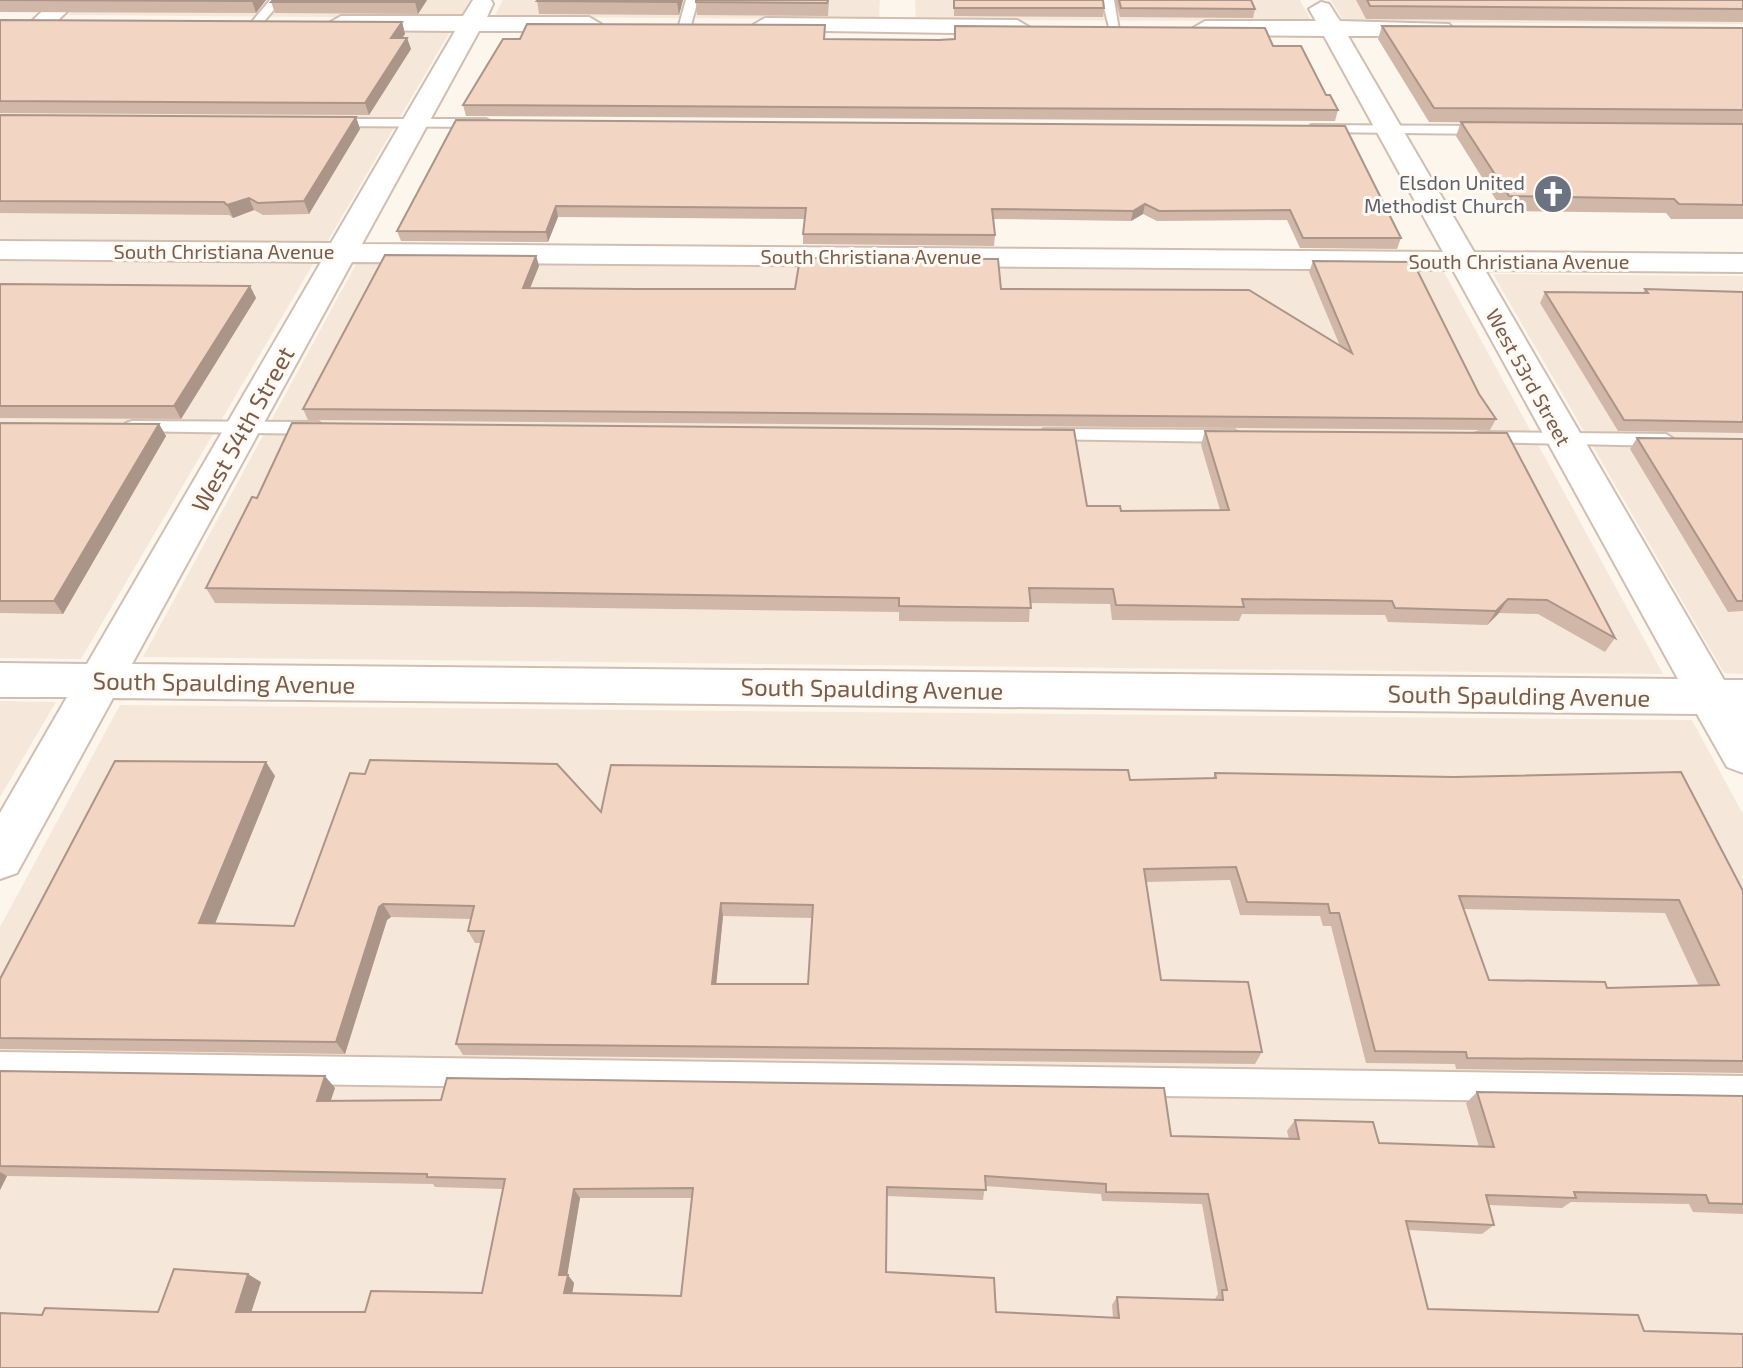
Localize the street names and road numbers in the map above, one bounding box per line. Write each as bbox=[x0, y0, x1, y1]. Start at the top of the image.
street label: South Christiana Avenue bbox=[114, 239, 335, 263]
street label: South Christiana Avenue bbox=[761, 244, 982, 268]
street label: South Christiana Avenue bbox=[1409, 249, 1630, 273]
street label: West 53rd Street bbox=[1481, 304, 1577, 450]
street label: West 54th Street bbox=[185, 341, 299, 517]
street label: South Spaulding Avenue bbox=[92, 665, 356, 699]
street label: South Spaulding Avenue bbox=[740, 671, 1004, 705]
street label: South Spaulding Avenue bbox=[1387, 678, 1651, 712]

